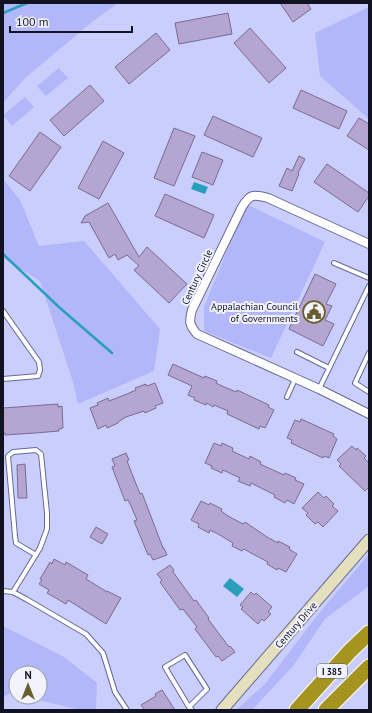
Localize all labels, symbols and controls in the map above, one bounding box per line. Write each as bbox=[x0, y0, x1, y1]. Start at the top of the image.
scale bar bbox=[10, 8, 132, 34]
text: 100 m bbox=[16, 14, 49, 29]
street label: Century Circle bbox=[179, 247, 215, 307]
public building icon: Appalachian Council of Governments bbox=[301, 299, 327, 325]
place label: Appalachian Council of Governments bbox=[211, 300, 298, 325]
street label: Century Drive bbox=[272, 599, 320, 651]
road number: I 385 bbox=[317, 664, 347, 678]
north arrow bbox=[8, 665, 48, 705]
text: N bbox=[24, 668, 32, 682]

